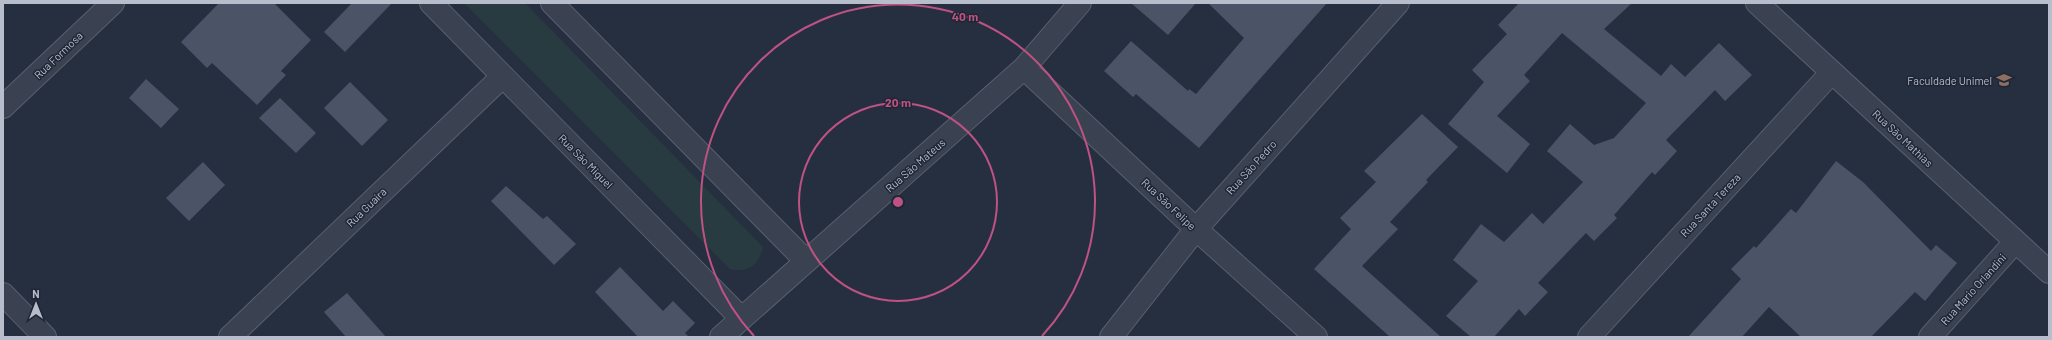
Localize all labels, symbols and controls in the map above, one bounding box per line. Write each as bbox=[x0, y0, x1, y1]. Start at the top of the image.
text: 40 m bbox=[952, 9, 978, 23]
street label: Rua Formosa bbox=[31, 29, 85, 81]
school or university icon: Faculdade Unimel bbox=[1995, 71, 2013, 89]
place label: Faculdade Unimel bbox=[1907, 74, 1992, 87]
text: 20 m bbox=[885, 95, 911, 109]
street label: Rua São Mathias bbox=[1870, 107, 1936, 169]
street label: Rua São Miguel bbox=[556, 131, 616, 191]
street label: Rua São Mateus bbox=[882, 136, 948, 194]
street label: Rua São Pedro bbox=[1223, 137, 1279, 197]
street label: Rua Santa Tereza bbox=[1677, 171, 1743, 239]
street label: Rua São Felipe bbox=[1139, 176, 1199, 233]
street label: Rua Guaíra bbox=[343, 185, 389, 229]
centre of rings bbox=[891, 195, 905, 209]
street label: Rua Mario Orlandini bbox=[1938, 251, 2009, 327]
north arrow bbox=[16, 284, 56, 324]
text: N bbox=[32, 287, 40, 300]

